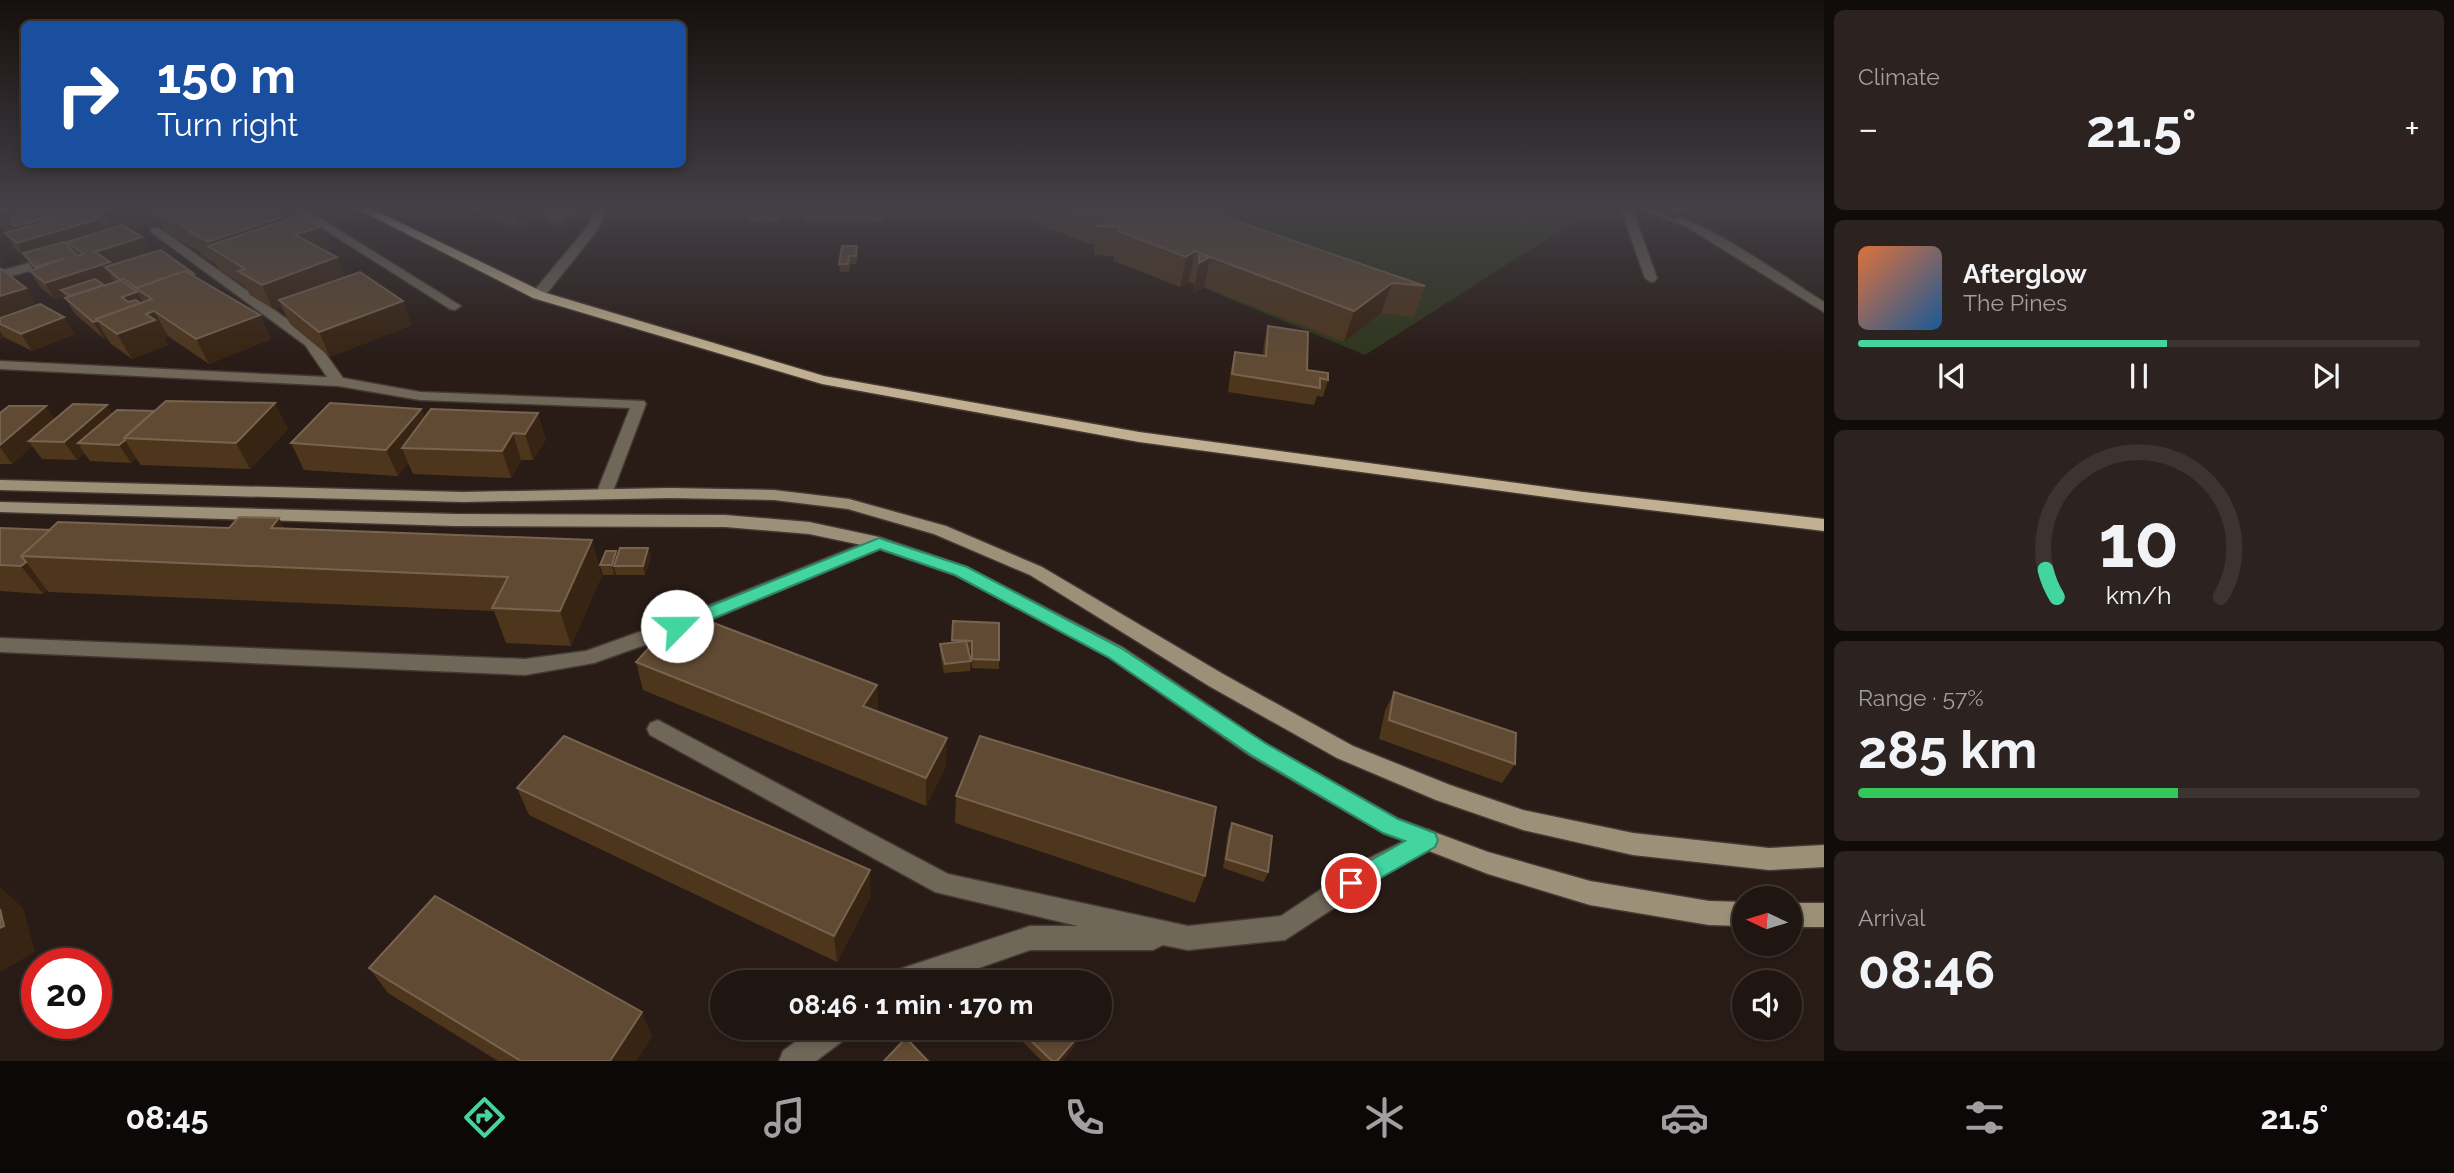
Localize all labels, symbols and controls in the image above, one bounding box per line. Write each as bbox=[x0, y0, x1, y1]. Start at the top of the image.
text: 150 m bbox=[157, 47, 296, 104]
icon: right bbox=[42, 49, 133, 140]
text: Climate bbox=[1858, 63, 1940, 90]
text: 21.5° bbox=[2086, 98, 2197, 159]
text: Turn right bbox=[157, 106, 298, 143]
text: − bbox=[1858, 106, 1878, 151]
text: + bbox=[2404, 106, 2420, 151]
text: Afterglow bbox=[1963, 259, 2087, 289]
text: The Pines bbox=[1963, 289, 2067, 316]
icon: previous bbox=[1933, 357, 1971, 395]
icon: pause bbox=[2120, 357, 2158, 395]
icon: next bbox=[2307, 357, 2345, 395]
text: 10 bbox=[2099, 499, 2179, 584]
text: km/h bbox=[2106, 579, 2172, 609]
position arrow bbox=[640, 589, 714, 663]
text: Range · 57% bbox=[1858, 684, 1984, 711]
text: 285 km bbox=[1858, 719, 2037, 780]
pin bbox=[1321, 853, 1381, 913]
icon: arrive bbox=[1332, 864, 1370, 902]
north arrow bbox=[1732, 886, 1802, 956]
map controls bbox=[1732, 886, 1802, 1040]
text: Arrival bbox=[1858, 904, 1925, 931]
text: 08:46 bbox=[1858, 939, 1995, 1000]
speed limit sign: 20 bbox=[21, 948, 112, 1039]
button: sound bbox=[1732, 970, 1802, 1040]
text: 08:46 · 1 min · 170 m bbox=[789, 990, 1033, 1020]
icon: directions bbox=[460, 1093, 509, 1142]
icon: music bbox=[760, 1093, 809, 1142]
icon: phone bbox=[1060, 1093, 1109, 1142]
icon: climate bbox=[1360, 1093, 1409, 1142]
icon: car bbox=[1660, 1093, 1709, 1142]
icon: filters bbox=[1960, 1093, 2009, 1142]
text: 08:45 bbox=[126, 1099, 208, 1136]
text: 21.5° bbox=[2260, 1099, 2328, 1136]

